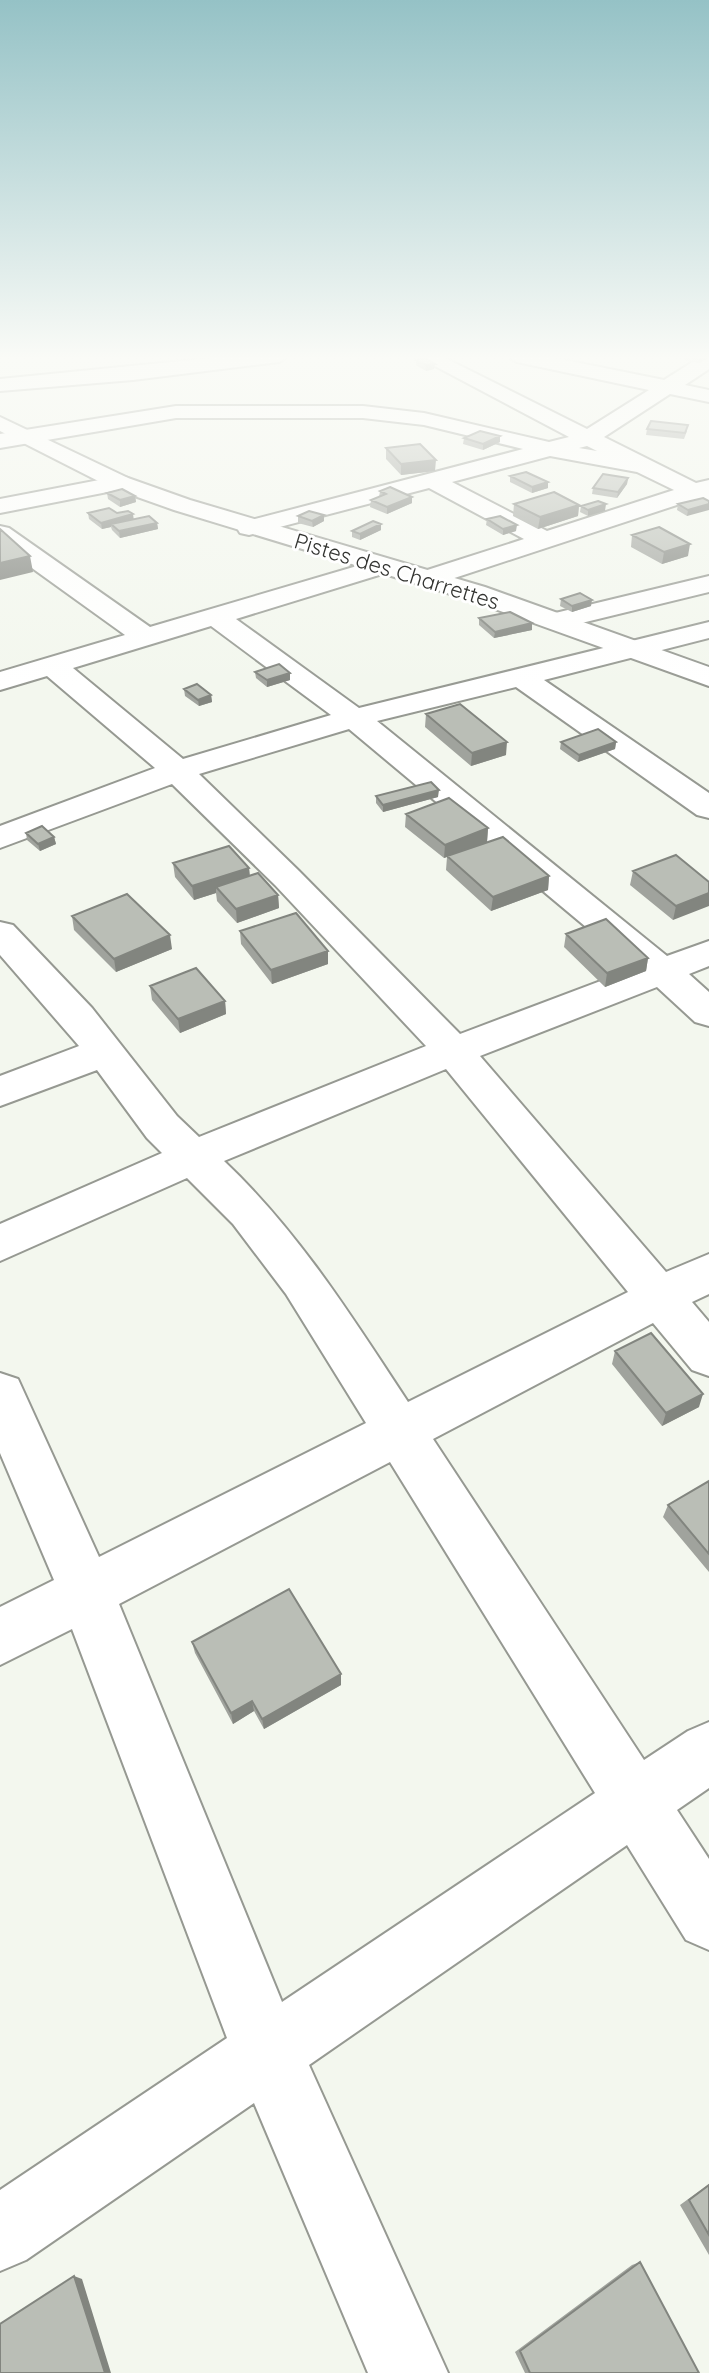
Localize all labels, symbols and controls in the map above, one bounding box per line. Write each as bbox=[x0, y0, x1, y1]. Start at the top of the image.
street label: Pistes des Charrettes bbox=[291, 526, 503, 616]

